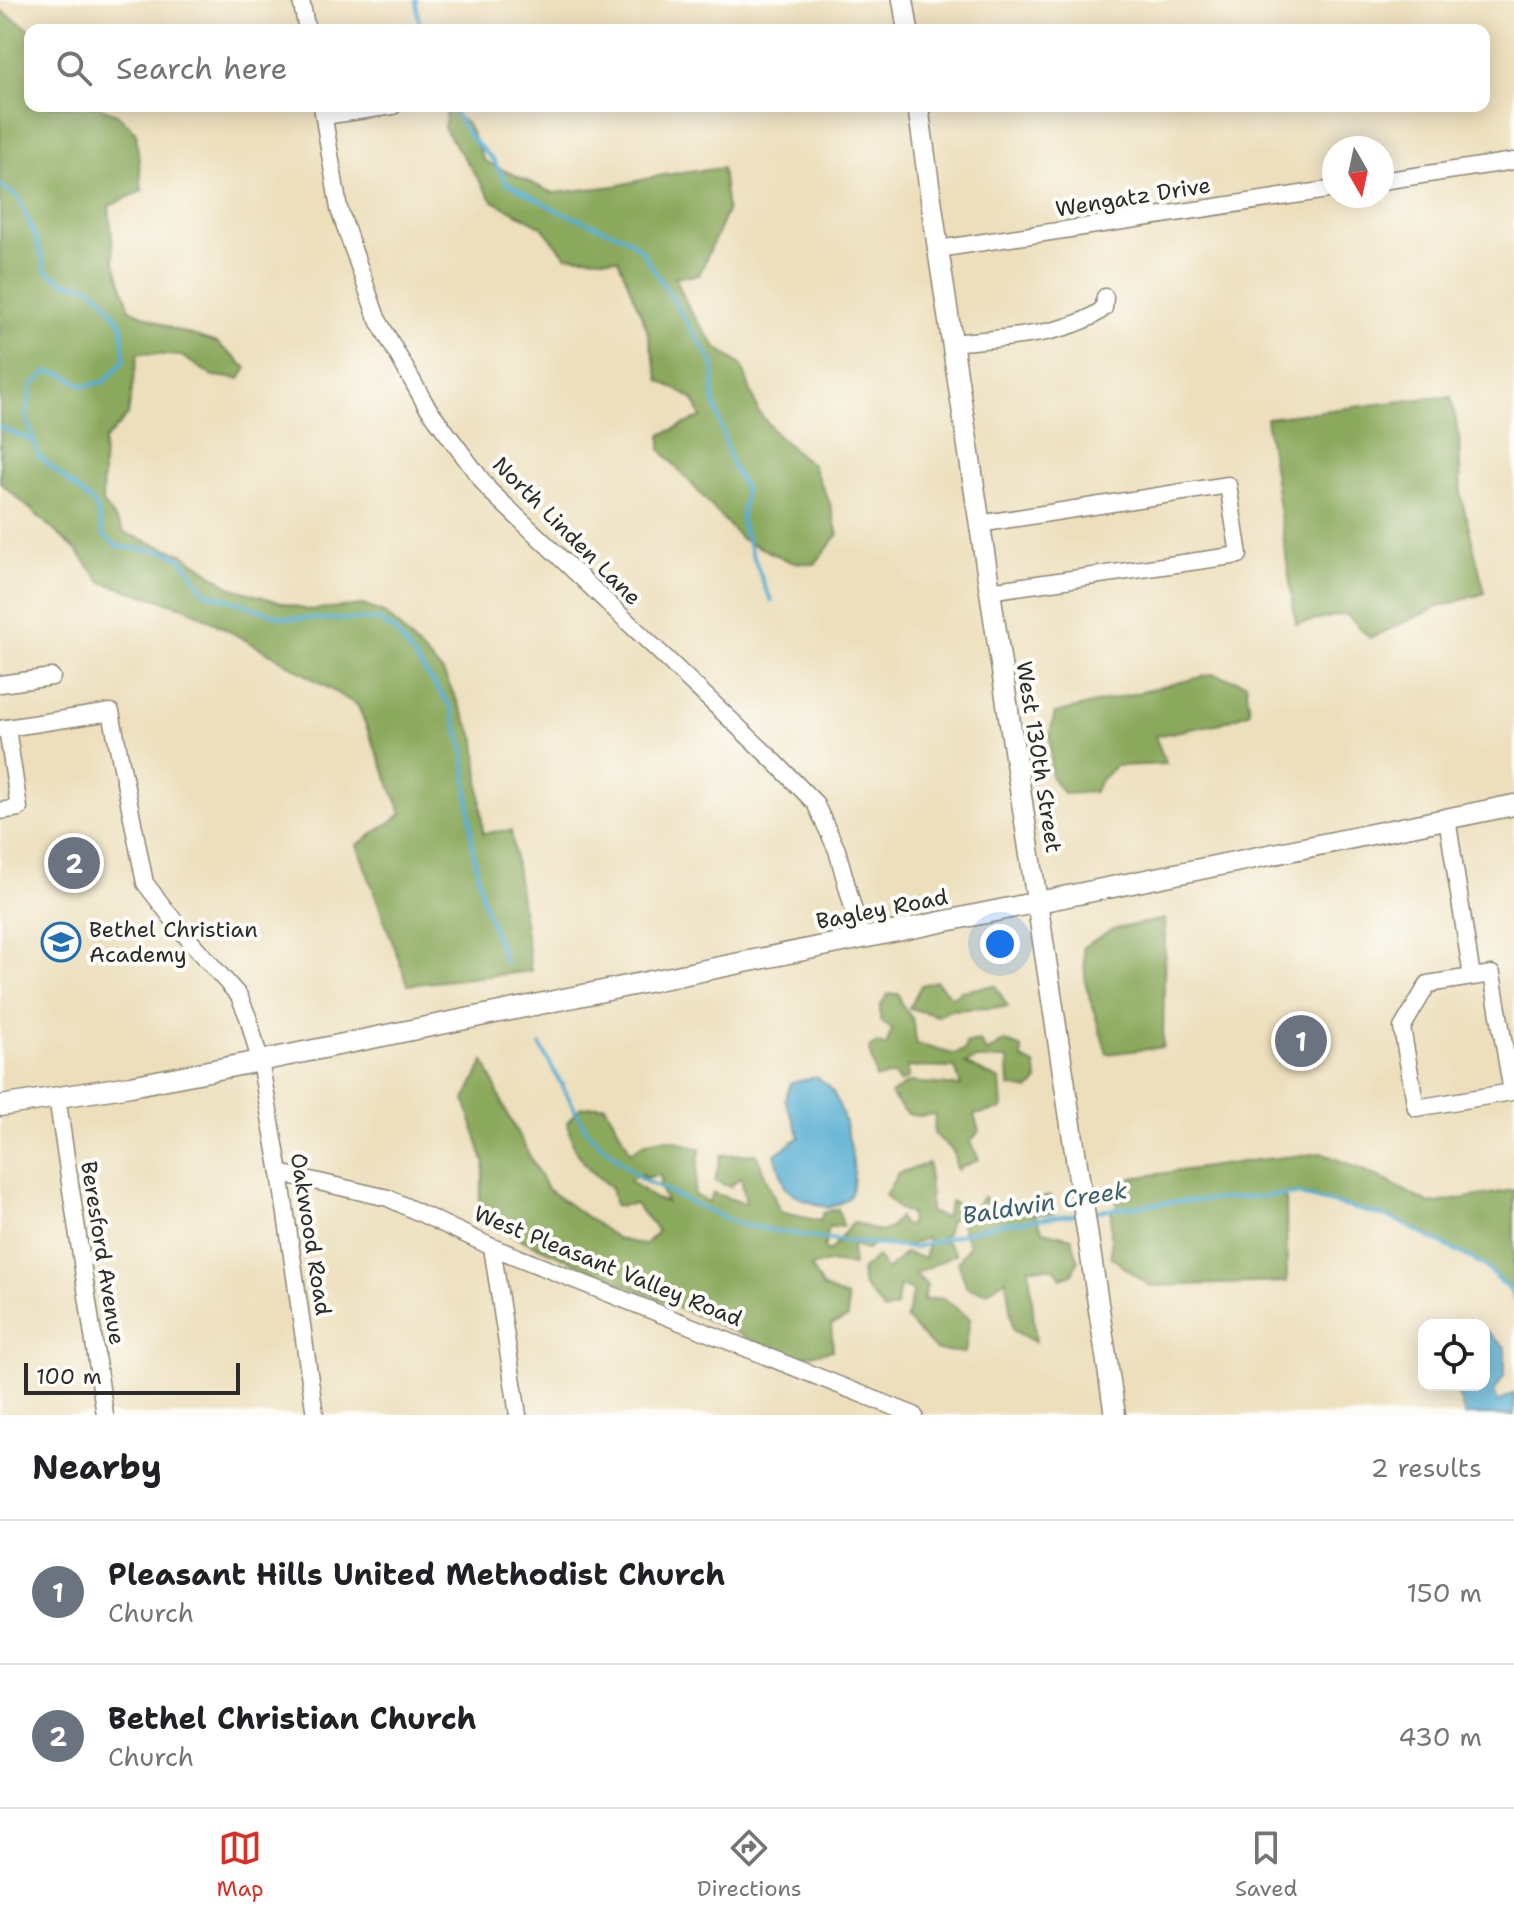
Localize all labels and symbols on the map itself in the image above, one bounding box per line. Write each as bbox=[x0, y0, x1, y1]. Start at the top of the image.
north arrow bbox=[1322, 136, 1394, 208]
street label: Wengatz Drive bbox=[1053, 170, 1213, 224]
street label: North Linden Lane bbox=[486, 450, 648, 612]
street label: West 130th Street bbox=[1010, 659, 1068, 855]
pin: 2 bbox=[48, 833, 100, 893]
street label: Bagley Road bbox=[814, 882, 950, 936]
place label: Bethel Christian Academy bbox=[89, 915, 258, 969]
school or university icon: Bethel Christian Academy bbox=[40, 921, 82, 963]
your location bbox=[980, 924, 1020, 964]
pin: 1 bbox=[1275, 1011, 1327, 1071]
street label: Oakwood Road bbox=[284, 1151, 338, 1317]
street label: Beresford Avenue bbox=[74, 1159, 132, 1347]
water label: Baldwin Creek bbox=[960, 1174, 1130, 1232]
street label: West Pleasant Valley Road bbox=[470, 1199, 747, 1333]
scale bar bbox=[24, 1359, 240, 1395]

